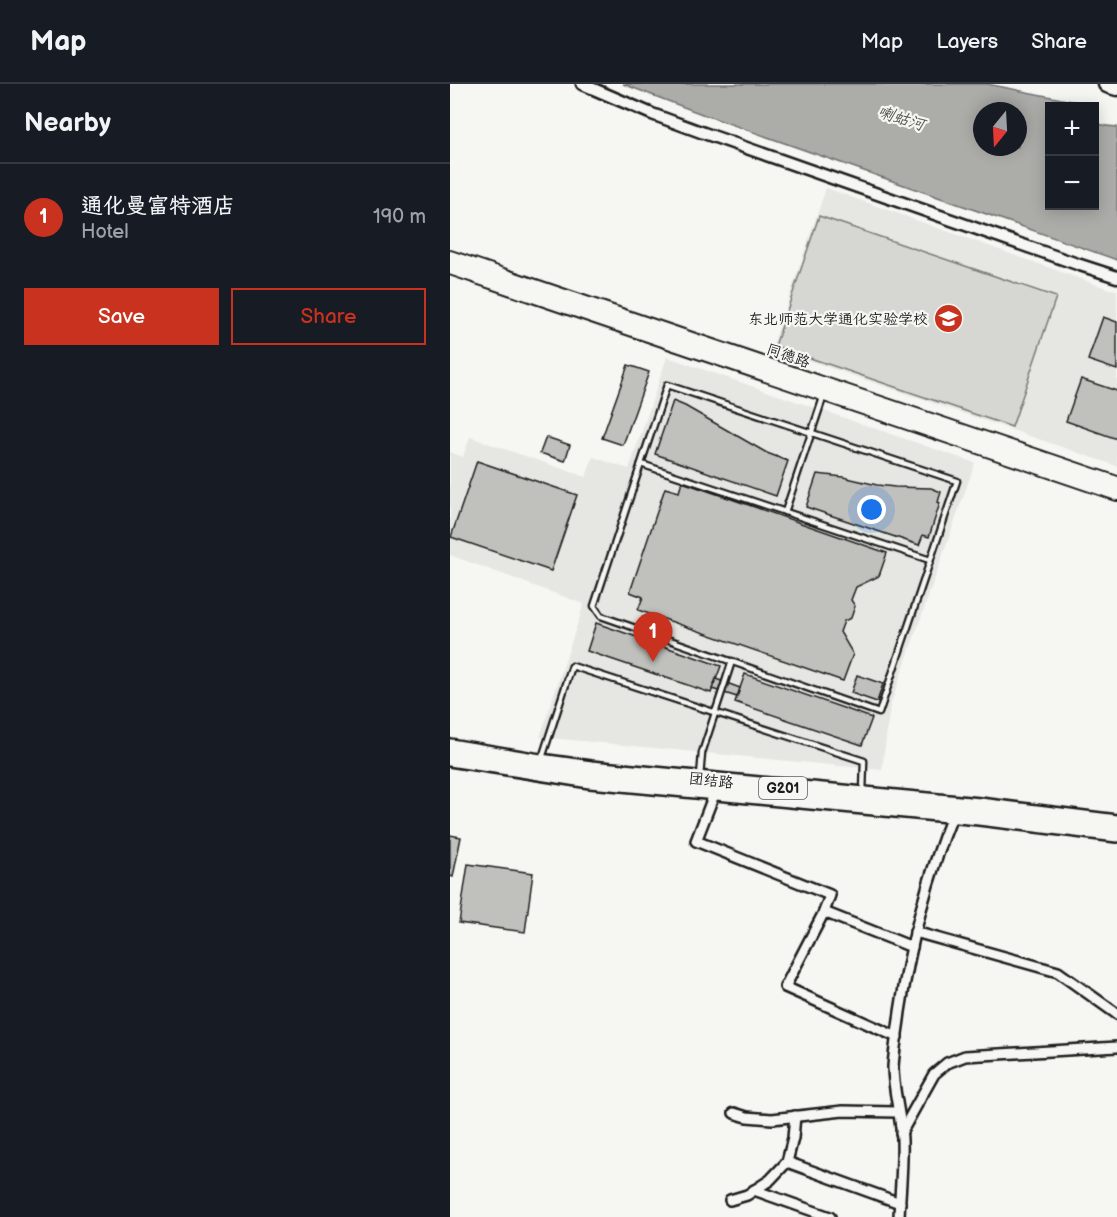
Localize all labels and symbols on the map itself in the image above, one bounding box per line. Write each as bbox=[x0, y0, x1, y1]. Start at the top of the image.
north arrow bbox=[973, 102, 1027, 156]
water label: 喇蛄河 bbox=[875, 103, 930, 136]
school or university icon: 东北师范大学通化实验学校 bbox=[933, 303, 965, 335]
place label: 东北师范大学通化实验学校 bbox=[748, 310, 928, 329]
street label: 同德路 bbox=[764, 340, 812, 372]
your location bbox=[857, 495, 886, 524]
pin: 1 bbox=[634, 612, 672, 662]
street label: 团结路 bbox=[688, 769, 734, 793]
road number: G201 bbox=[759, 777, 807, 799]

